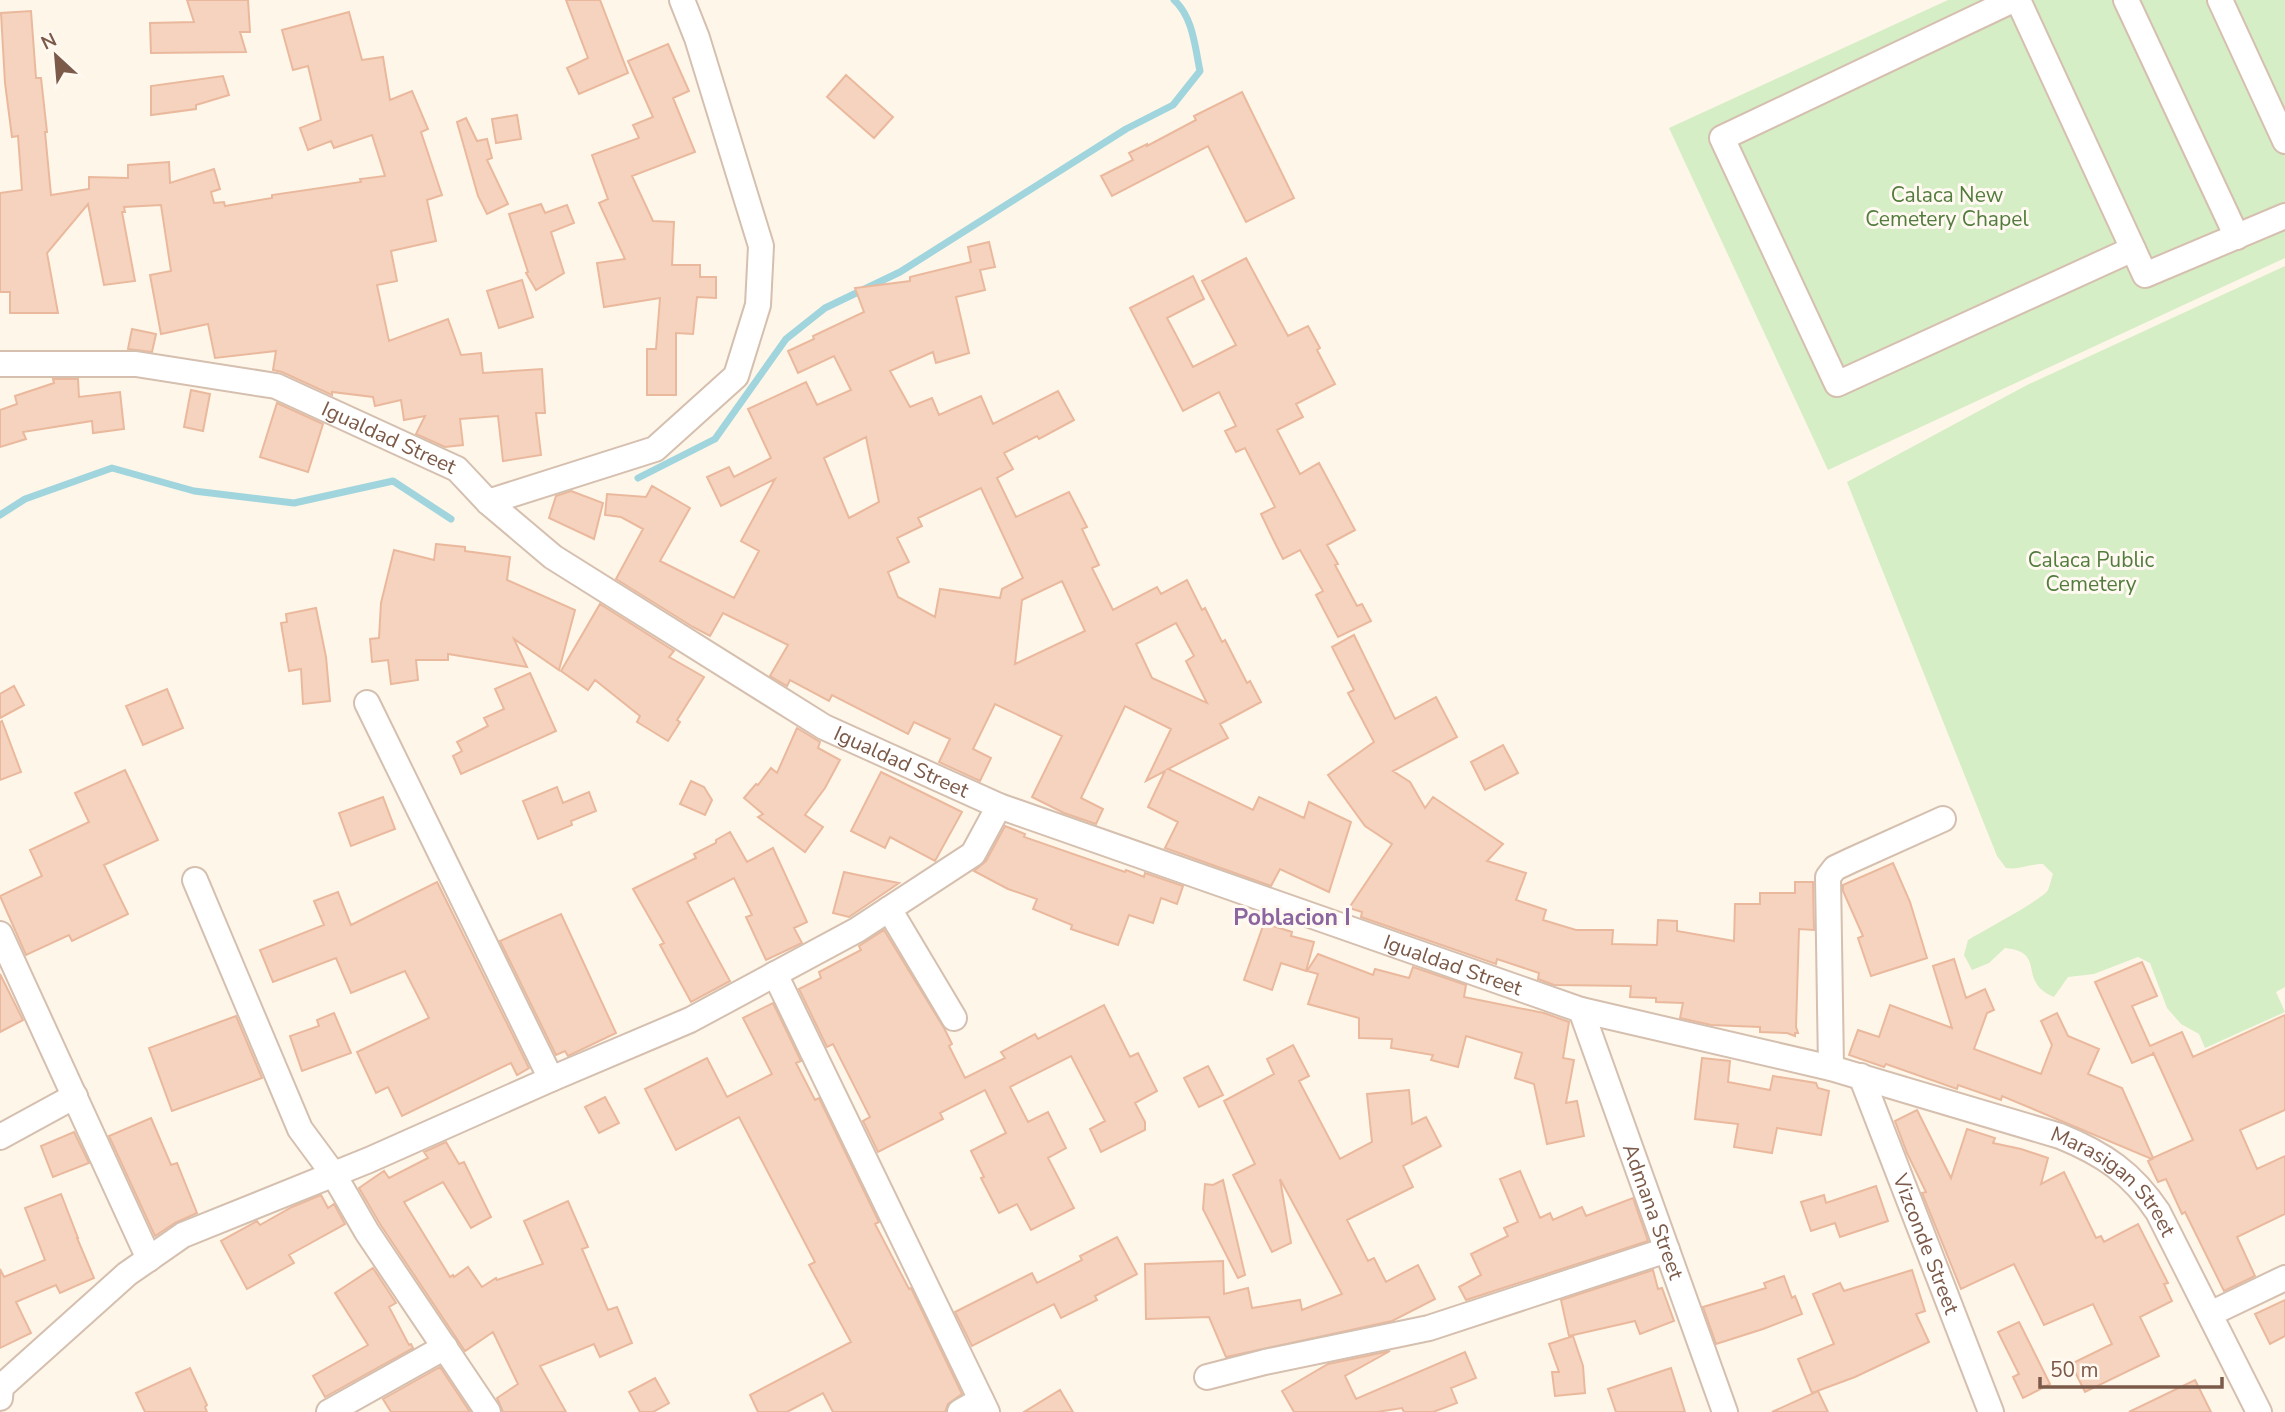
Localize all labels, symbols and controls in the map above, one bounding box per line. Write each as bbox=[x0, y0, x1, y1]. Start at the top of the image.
north arrow bbox=[21, 21, 91, 91]
text: N bbox=[37, 27, 61, 56]
park label: Calaca New Cemetery Chapel bbox=[1865, 181, 2029, 233]
street label: Igualdad Street bbox=[317, 395, 461, 481]
park label: Calaca Public Cemetery bbox=[2028, 546, 2154, 598]
street label: Igualdad Street bbox=[829, 719, 974, 805]
district label: Poblacion I bbox=[1233, 902, 1351, 933]
street label: Igualdad Street bbox=[1380, 928, 1526, 1002]
street label: Marasigan Street bbox=[2047, 1120, 2182, 1242]
street label: Admana Street bbox=[1616, 1140, 1691, 1284]
street label: Vizconde Street bbox=[1886, 1169, 1966, 1319]
scale bar bbox=[2040, 1346, 2222, 1390]
text: 50 m bbox=[2050, 1356, 2099, 1384]

